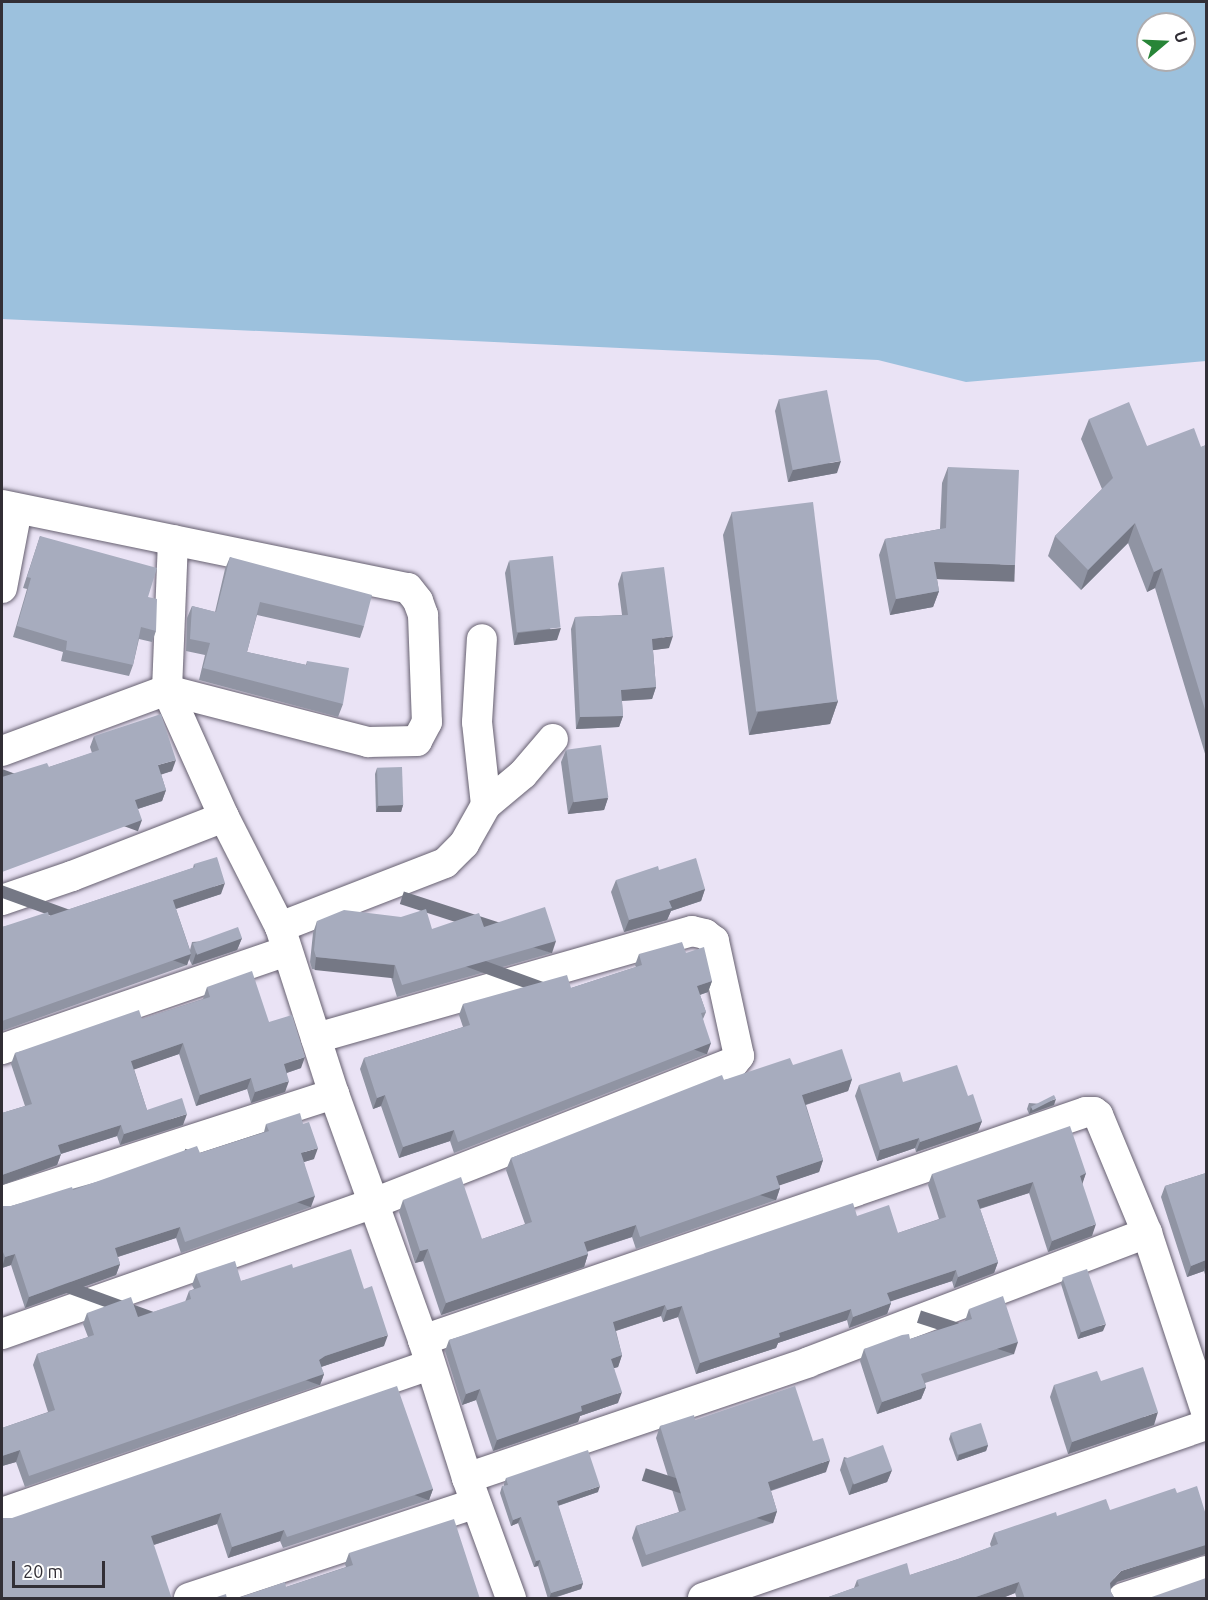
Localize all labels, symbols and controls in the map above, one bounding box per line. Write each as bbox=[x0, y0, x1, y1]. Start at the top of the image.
north arrow bbox=[1136, 12, 1196, 72]
text: U bbox=[1171, 29, 1191, 45]
scale bar bbox=[15, 1549, 108, 1587]
text: 20 m bbox=[23, 1561, 63, 1581]

